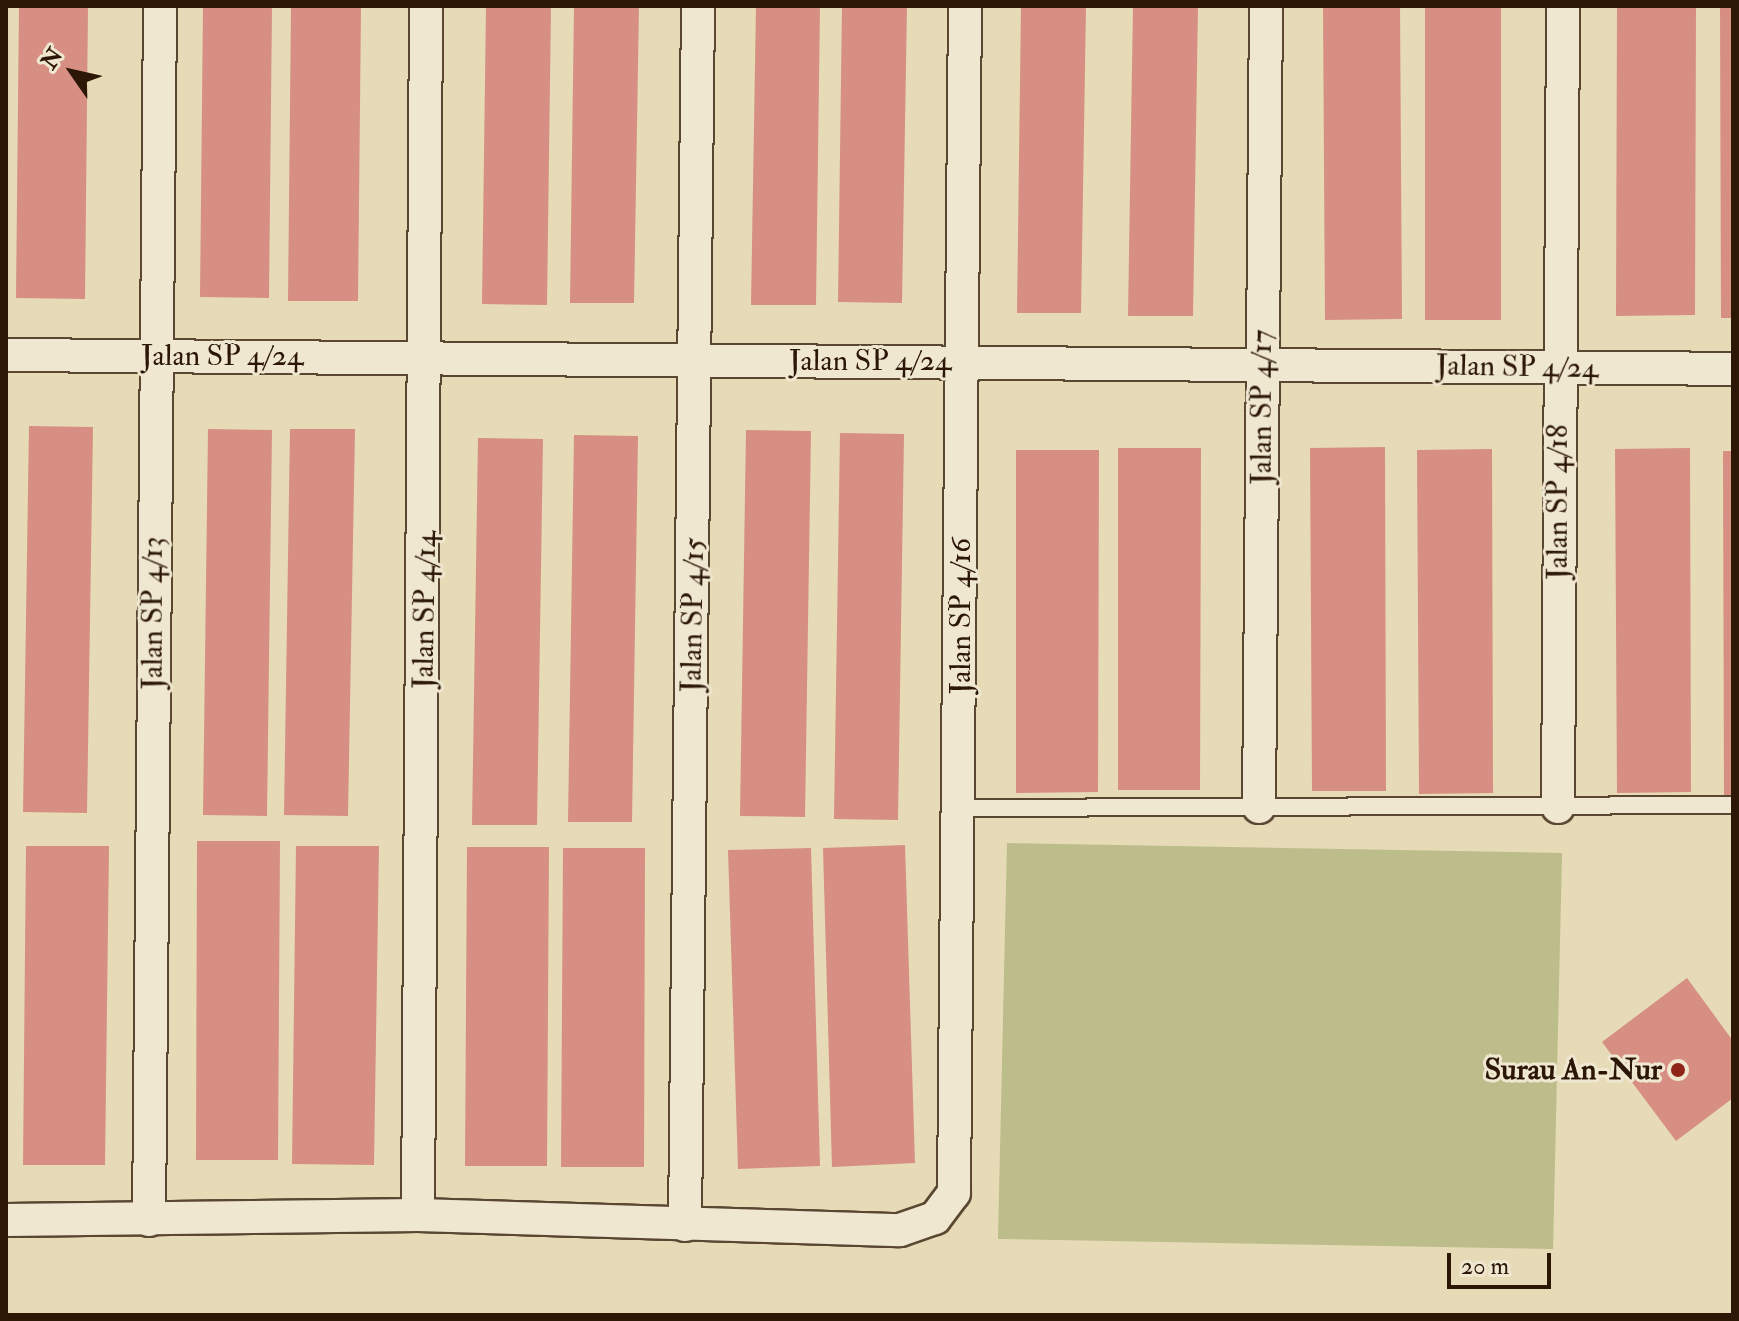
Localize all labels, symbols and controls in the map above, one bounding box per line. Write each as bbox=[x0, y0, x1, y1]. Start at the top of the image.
north arrow bbox=[32, 32, 112, 112]
text: N bbox=[35, 43, 69, 75]
street label: Jalan SP 4/17 bbox=[1244, 329, 1280, 485]
street label: Jalan SP 4/24 bbox=[141, 338, 303, 374]
street label: Jalan SP 4/24 bbox=[789, 343, 951, 379]
street label: Jalan SP 4/24 bbox=[1436, 348, 1598, 386]
street label: Jalan SP 4/18 bbox=[1540, 424, 1576, 580]
street label: Jalan SP 4/14 bbox=[406, 531, 444, 689]
street label: Jalan SP 4/13 bbox=[135, 536, 171, 690]
street label: Jalan SP 4/15 bbox=[674, 537, 712, 693]
street label: Jalan SP 4/16 bbox=[943, 538, 979, 694]
place label: Surau An-Nur bbox=[1485, 1052, 1662, 1088]
marker: Surau An-Nur bbox=[1669, 1061, 1687, 1079]
scale bar bbox=[1451, 1237, 1555, 1287]
text: 20 m bbox=[1461, 1251, 1509, 1282]

